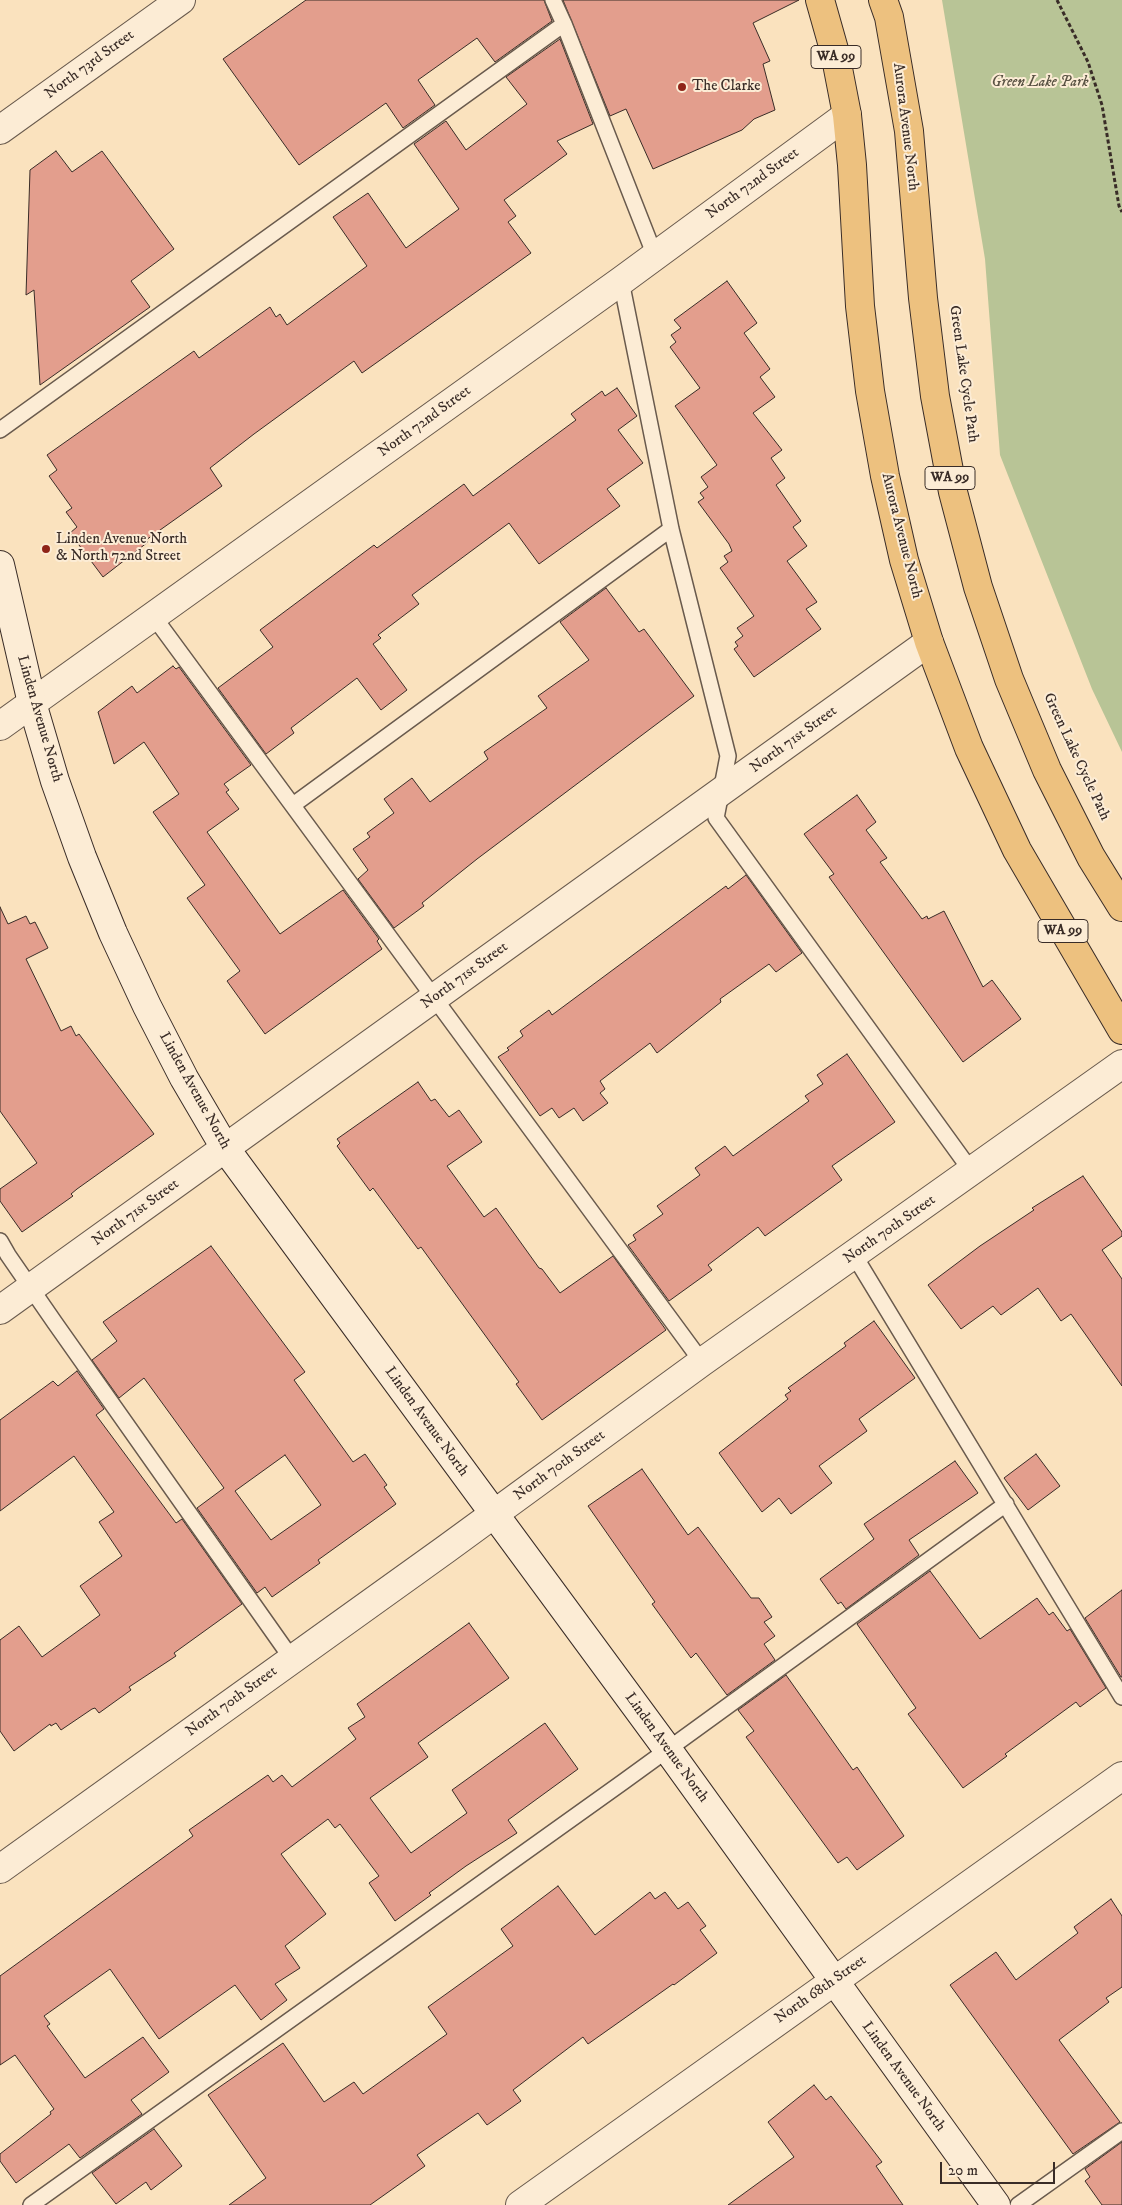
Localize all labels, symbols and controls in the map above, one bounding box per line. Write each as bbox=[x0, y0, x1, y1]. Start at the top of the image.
street label: North 73rd Street bbox=[42, 27, 138, 103]
road number: WA 99 bbox=[811, 46, 861, 68]
street label: Aurora Avenue North bbox=[888, 62, 922, 192]
park label: Green Lake Park bbox=[991, 74, 1089, 92]
place label: The Clarke bbox=[692, 78, 760, 96]
marker: The Clarke bbox=[676, 81, 688, 93]
street label: North 72nd Street bbox=[703, 144, 803, 224]
street label: Green Lake Cycle Path bbox=[944, 304, 982, 444]
street label: North 72nd Street bbox=[375, 382, 475, 462]
road number: WA 99 bbox=[925, 466, 975, 489]
street label: Aurora Avenue North bbox=[877, 471, 925, 601]
place label: Linden Avenue North & North 72nd Street bbox=[56, 531, 187, 566]
marker: Linden Avenue North & North 72nd Street bbox=[40, 543, 52, 555]
street label: Linden Avenue North bbox=[12, 653, 66, 785]
street label: Green Lake Cycle Path bbox=[1039, 690, 1113, 824]
street label: North 71st Street bbox=[747, 703, 841, 777]
road number: WA 99 bbox=[1038, 919, 1088, 942]
street label: North 71st Street bbox=[418, 939, 512, 1013]
street label: Linden Avenue North bbox=[154, 1029, 234, 1153]
street label: North 71st Street bbox=[89, 1176, 183, 1250]
street label: North 70th Street bbox=[841, 1192, 939, 1268]
street label: Linden Avenue North bbox=[380, 1364, 472, 1480]
street label: North 70th Street bbox=[511, 1427, 609, 1505]
street label: North 70th Street bbox=[183, 1663, 281, 1741]
street label: Linden Avenue North bbox=[620, 1690, 712, 1806]
street label: North 68th Street bbox=[772, 1952, 870, 2028]
street label: Linden Avenue North bbox=[857, 2019, 949, 2135]
scale bar bbox=[942, 2152, 1057, 2184]
text: 20 m bbox=[948, 2161, 978, 2180]

